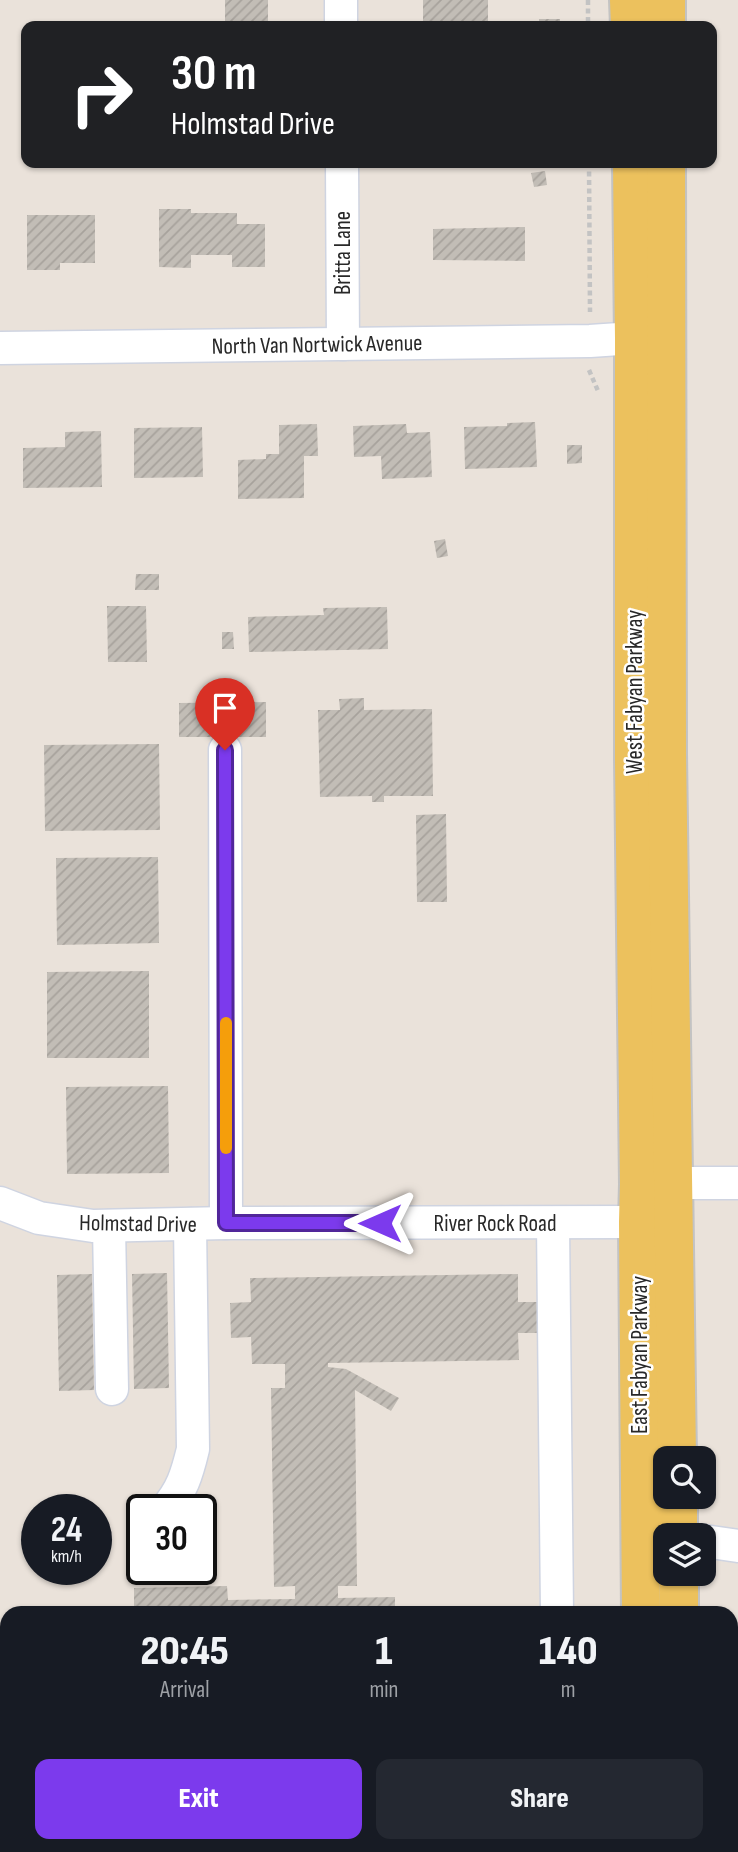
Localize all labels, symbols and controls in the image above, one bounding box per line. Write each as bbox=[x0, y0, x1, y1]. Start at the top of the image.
text: 30 m bbox=[171, 45, 256, 104]
icon: right bbox=[56, 49, 147, 140]
text: Holmstad Drive bbox=[171, 105, 335, 144]
street label: Britta Lane bbox=[329, 211, 357, 295]
street label: North Van Nortwick Avenue bbox=[211, 329, 423, 361]
street label: West Fabyan Parkway bbox=[621, 610, 649, 774]
pin bbox=[195, 678, 255, 750]
icon: arrive bbox=[206, 689, 244, 727]
position arrow bbox=[343, 1186, 417, 1260]
street label: Holmstad Drive bbox=[79, 1209, 197, 1239]
street label: River Rock Road bbox=[434, 1210, 556, 1238]
street label: East Fabyan Parkway bbox=[626, 1276, 654, 1434]
map controls bbox=[653, 1446, 716, 1586]
button: search bbox=[653, 1446, 716, 1509]
speed limit sign: 30 bbox=[126, 1494, 217, 1585]
text: 24 bbox=[51, 1509, 82, 1552]
button: layers bbox=[653, 1523, 716, 1586]
text: km/h bbox=[51, 1546, 82, 1567]
text: 20:45 bbox=[140, 1626, 229, 1677]
text: 1 bbox=[375, 1626, 392, 1677]
text: 140 bbox=[539, 1626, 598, 1677]
text: Arrival bbox=[160, 1676, 209, 1704]
text: min bbox=[369, 1676, 398, 1704]
text: m bbox=[561, 1676, 576, 1704]
button: Exit bbox=[35, 1759, 362, 1839]
button: Share bbox=[376, 1759, 703, 1839]

